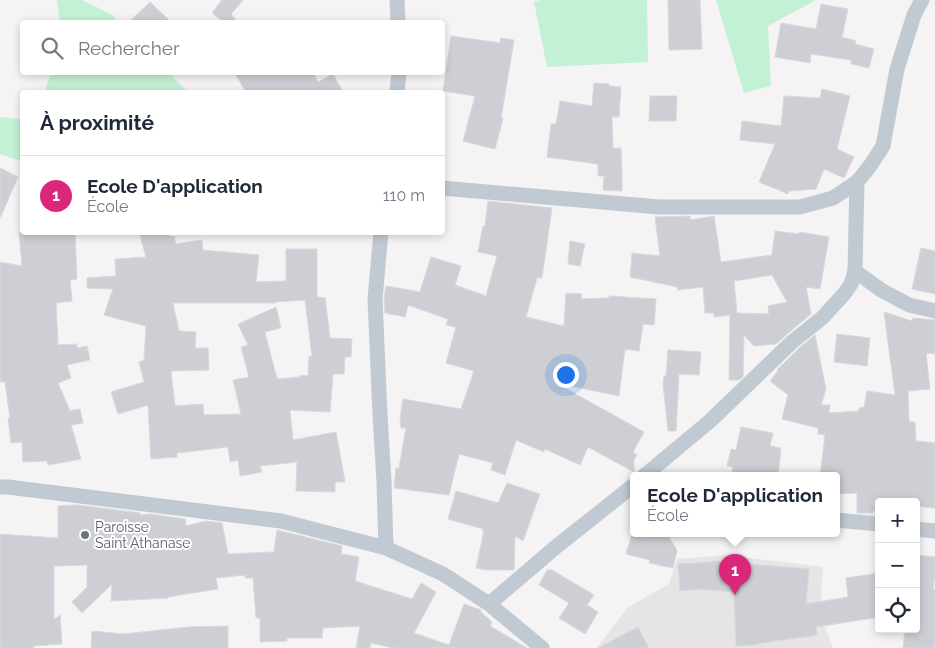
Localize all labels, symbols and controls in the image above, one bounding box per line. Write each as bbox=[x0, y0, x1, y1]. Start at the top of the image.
search box bbox=[20, 20, 445, 75]
icon: search bbox=[38, 34, 66, 62]
text: Rechercher bbox=[78, 37, 180, 59]
text: À proximité bbox=[40, 110, 154, 135]
text: Ecole D'application bbox=[87, 175, 263, 197]
text: 1 bbox=[52, 186, 60, 205]
text: 110 m bbox=[383, 186, 425, 205]
text: École bbox=[87, 197, 128, 216]
your location bbox=[553, 362, 579, 388]
popup bbox=[630, 472, 840, 537]
text: Ecole D'application bbox=[647, 484, 823, 506]
map controls bbox=[875, 498, 920, 633]
button: + bbox=[875, 498, 920, 543]
text: École bbox=[647, 506, 689, 525]
place label: Paroisse Saint Athanase bbox=[95, 519, 191, 551]
marker: Paroisse Saint Athanase bbox=[79, 529, 91, 541]
button: − bbox=[875, 543, 920, 588]
pin: 1 bbox=[719, 554, 751, 595]
button: locate bbox=[875, 588, 920, 633]

